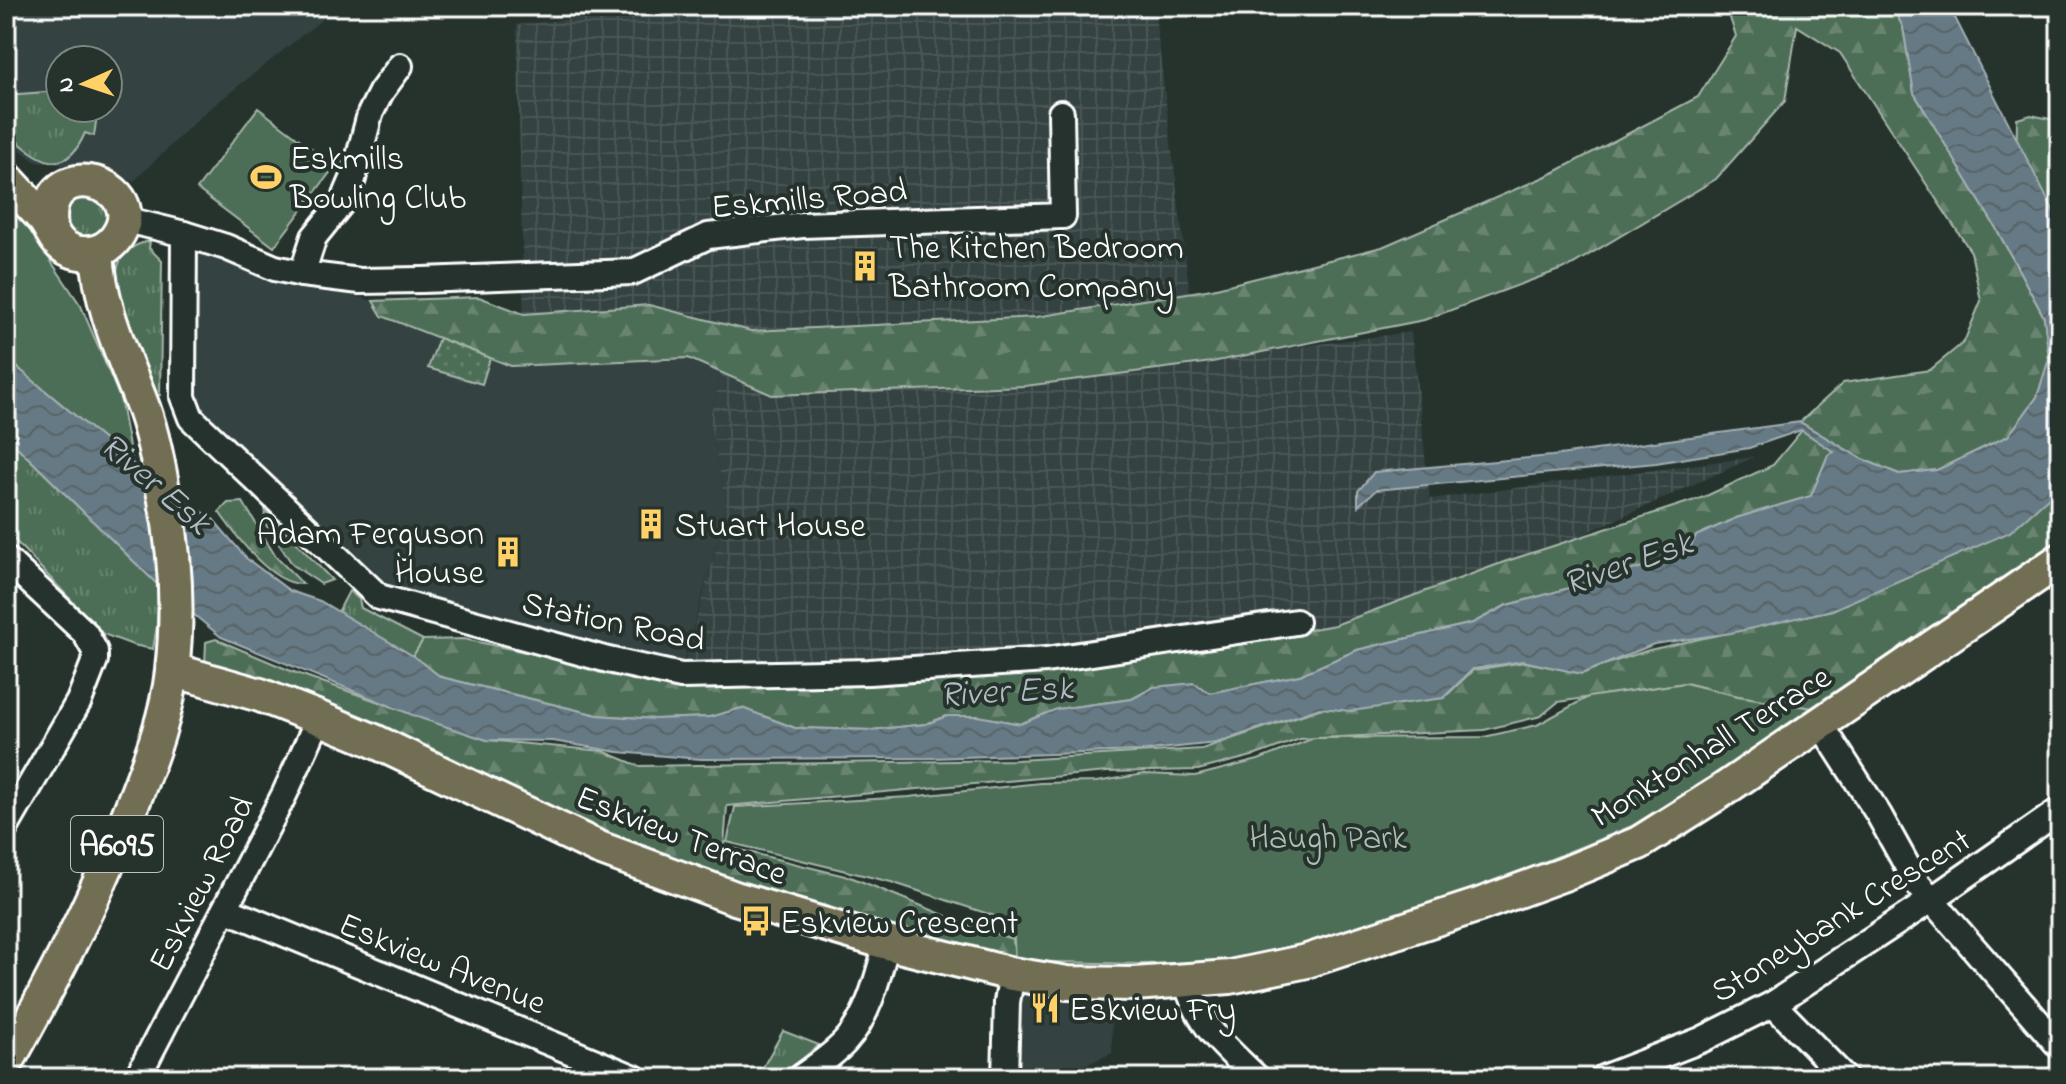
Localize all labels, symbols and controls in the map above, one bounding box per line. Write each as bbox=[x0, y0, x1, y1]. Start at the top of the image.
north arrow bbox=[44, 44, 124, 124]
text: N bbox=[51, 77, 83, 93]
place label: Eskmills Bowling Club bbox=[289, 136, 466, 225]
sports icon: Eskmills Bowling Club bbox=[249, 160, 283, 194]
street label: Eskmills Road bbox=[709, 168, 909, 234]
place label: The Kitchen Bedroom Bathroom Company bbox=[888, 225, 1184, 314]
building icon: The Kitchen Bedroom Bathroom Company bbox=[848, 249, 882, 283]
water label: River Esk bbox=[86, 422, 223, 550]
place label: Stuart House bbox=[675, 503, 867, 553]
building icon: Stuart House bbox=[634, 507, 668, 541]
place label: Adam Ferguson House bbox=[257, 511, 485, 600]
water label: River Esk bbox=[1557, 518, 1701, 612]
building icon: Adam Ferguson House bbox=[491, 535, 525, 569]
street label: Station Road bbox=[517, 580, 709, 668]
street label: Monktonhall Terrace bbox=[1582, 654, 1843, 842]
water label: River Esk bbox=[938, 663, 1076, 723]
street label: Eskview Terrace bbox=[568, 775, 794, 901]
street label: Eskview Road bbox=[138, 788, 269, 982]
park label: Haugh Park bbox=[1249, 815, 1407, 865]
road number: A6095 bbox=[71, 816, 163, 872]
street label: Stoneybank Crescent bbox=[1702, 817, 1982, 1018]
place label: Eskview Crescent bbox=[780, 900, 1018, 950]
street label: Eskview Avenue bbox=[330, 901, 553, 1030]
bus stop icon: Eskview Crescent bbox=[739, 904, 773, 938]
place label: Eskview Fry bbox=[1069, 987, 1236, 1037]
restaurant icon: Eskview Fry bbox=[1028, 991, 1062, 1025]

